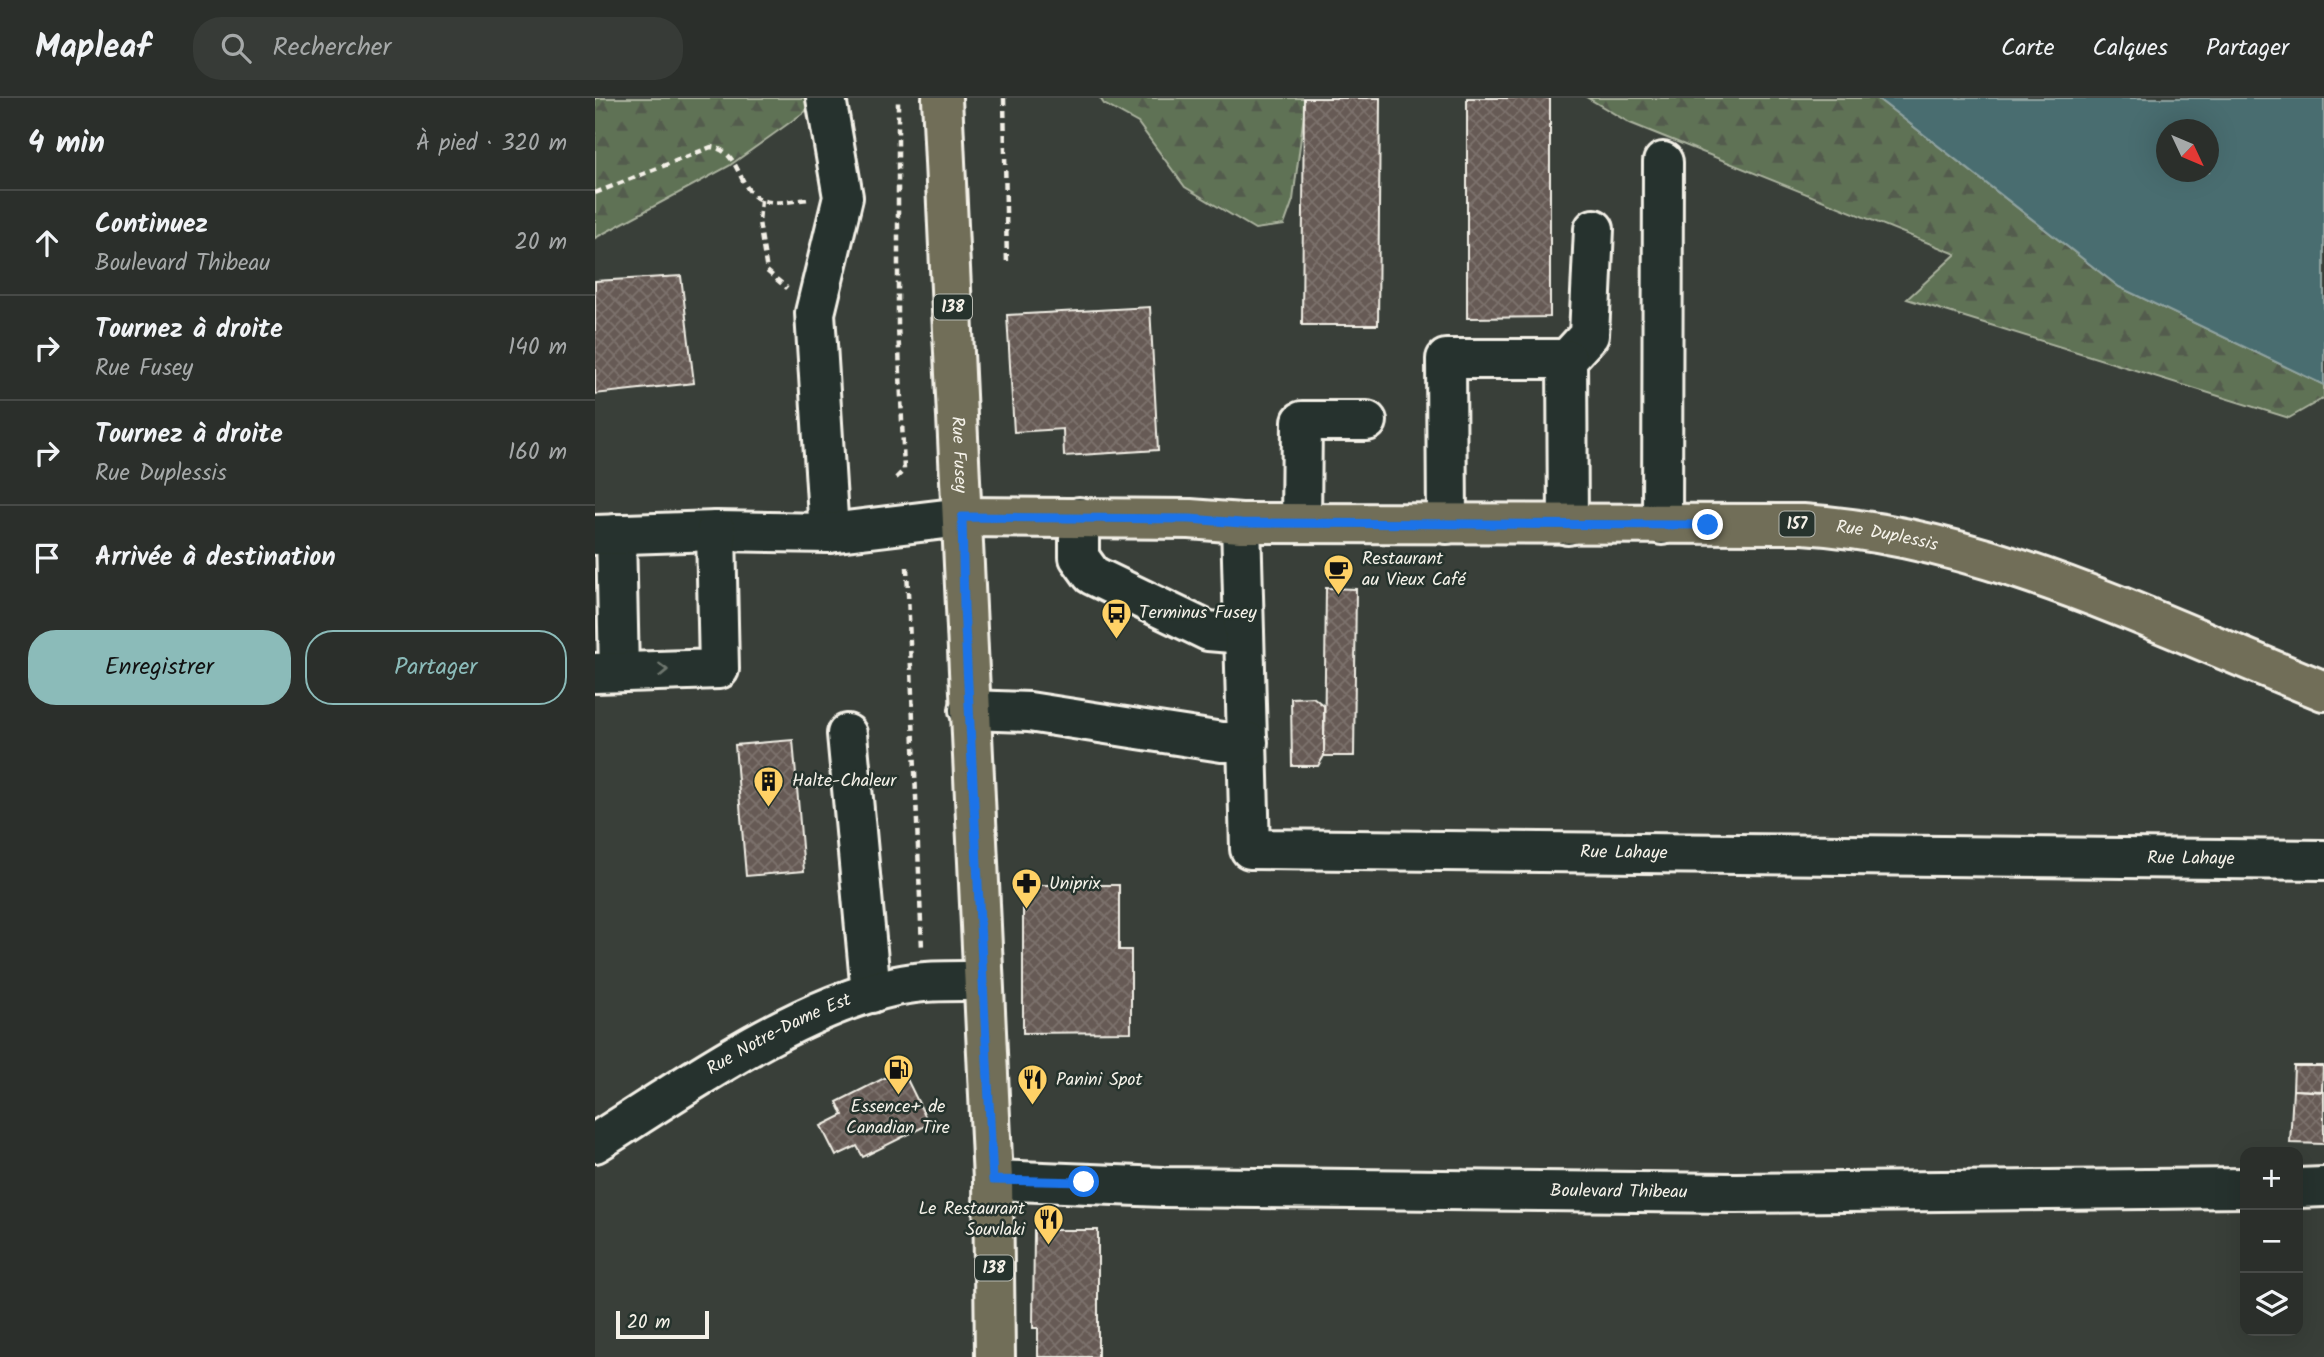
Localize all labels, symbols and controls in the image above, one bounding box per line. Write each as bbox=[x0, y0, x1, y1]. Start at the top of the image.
search box bbox=[193, 17, 683, 80]
text: Mapleaf bbox=[35, 22, 151, 75]
text: Rechercher bbox=[273, 27, 391, 69]
icon: search bbox=[217, 29, 255, 67]
text: Carte bbox=[2001, 29, 2055, 68]
text: Calques bbox=[2093, 29, 2168, 68]
text: Partager bbox=[2206, 29, 2289, 68]
north arrow bbox=[2156, 119, 2219, 182]
text: 4 min bbox=[28, 120, 105, 168]
text: À pied · 320 m bbox=[416, 126, 567, 162]
text: Continuez bbox=[95, 204, 208, 246]
icon: ahead bbox=[28, 224, 66, 262]
text: 20 m bbox=[515, 225, 567, 261]
text: Boulevard Thibeau bbox=[95, 246, 270, 282]
road number: 138 bbox=[934, 294, 972, 320]
text: Tournez à droite bbox=[95, 309, 283, 351]
icon: right bbox=[28, 329, 66, 367]
text: 140 m bbox=[508, 330, 567, 366]
text: Rue Fusey bbox=[95, 351, 193, 387]
text: Tournez à droite bbox=[95, 414, 283, 456]
street label: Rue Fusey bbox=[943, 416, 975, 494]
icon: right bbox=[28, 434, 66, 472]
text: 160 m bbox=[508, 435, 567, 471]
text: Rue Duplessis bbox=[95, 456, 227, 492]
route end bbox=[1692, 509, 1723, 540]
road number: 157 bbox=[1779, 512, 1815, 536]
street label: Rue Duplessis bbox=[1834, 513, 1941, 560]
text: Arrivée à destination bbox=[95, 537, 336, 579]
icon: arrive bbox=[28, 539, 66, 577]
place label: Restaurant au Vieux Café bbox=[1362, 545, 1467, 595]
cafe icon: Restaurant au Vieux Café bbox=[1322, 552, 1356, 596]
bus stop icon: Terminus Fusey bbox=[1099, 596, 1133, 640]
place label: Terminus Fusey bbox=[1139, 599, 1257, 628]
button: Enregistrer bbox=[28, 630, 291, 705]
button: Partager bbox=[305, 630, 567, 705]
one-way arrow bbox=[658, 663, 669, 678]
building icon: Halte-Chaleur bbox=[752, 764, 786, 808]
place label: Halte-Chaleur bbox=[792, 767, 897, 796]
street label: Rue Lahaye bbox=[1580, 838, 1668, 868]
street label: Rue Lahaye bbox=[2147, 844, 2235, 874]
pharmacy icon: Uniprix bbox=[1009, 867, 1043, 911]
place label: Uniprix bbox=[1049, 870, 1100, 899]
street label: Rue Notre-Dame Est bbox=[701, 985, 856, 1083]
fuel station icon: Essence+ de Canadian Tire bbox=[881, 1052, 915, 1096]
restaurant icon: Panini Spot bbox=[1016, 1063, 1050, 1107]
place label: Panini Spot bbox=[1056, 1066, 1144, 1095]
place label: Essence+ de Canadian Tire bbox=[846, 1093, 950, 1143]
map controls bbox=[2240, 1147, 2303, 1336]
button: + bbox=[2240, 1147, 2303, 1210]
route start bbox=[1068, 1166, 1099, 1197]
street label: Boulevard Thibeau bbox=[1550, 1177, 1688, 1207]
place label: Le Restaurant Souvlaki bbox=[919, 1195, 1026, 1245]
restaurant icon: Le Restaurant Souvlaki bbox=[1031, 1202, 1065, 1246]
button: − bbox=[2240, 1210, 2303, 1273]
road number: 138 bbox=[975, 1256, 1013, 1280]
button: layers bbox=[2240, 1273, 2303, 1336]
scale bar bbox=[616, 1308, 709, 1340]
text: 20 m bbox=[627, 1308, 670, 1338]

